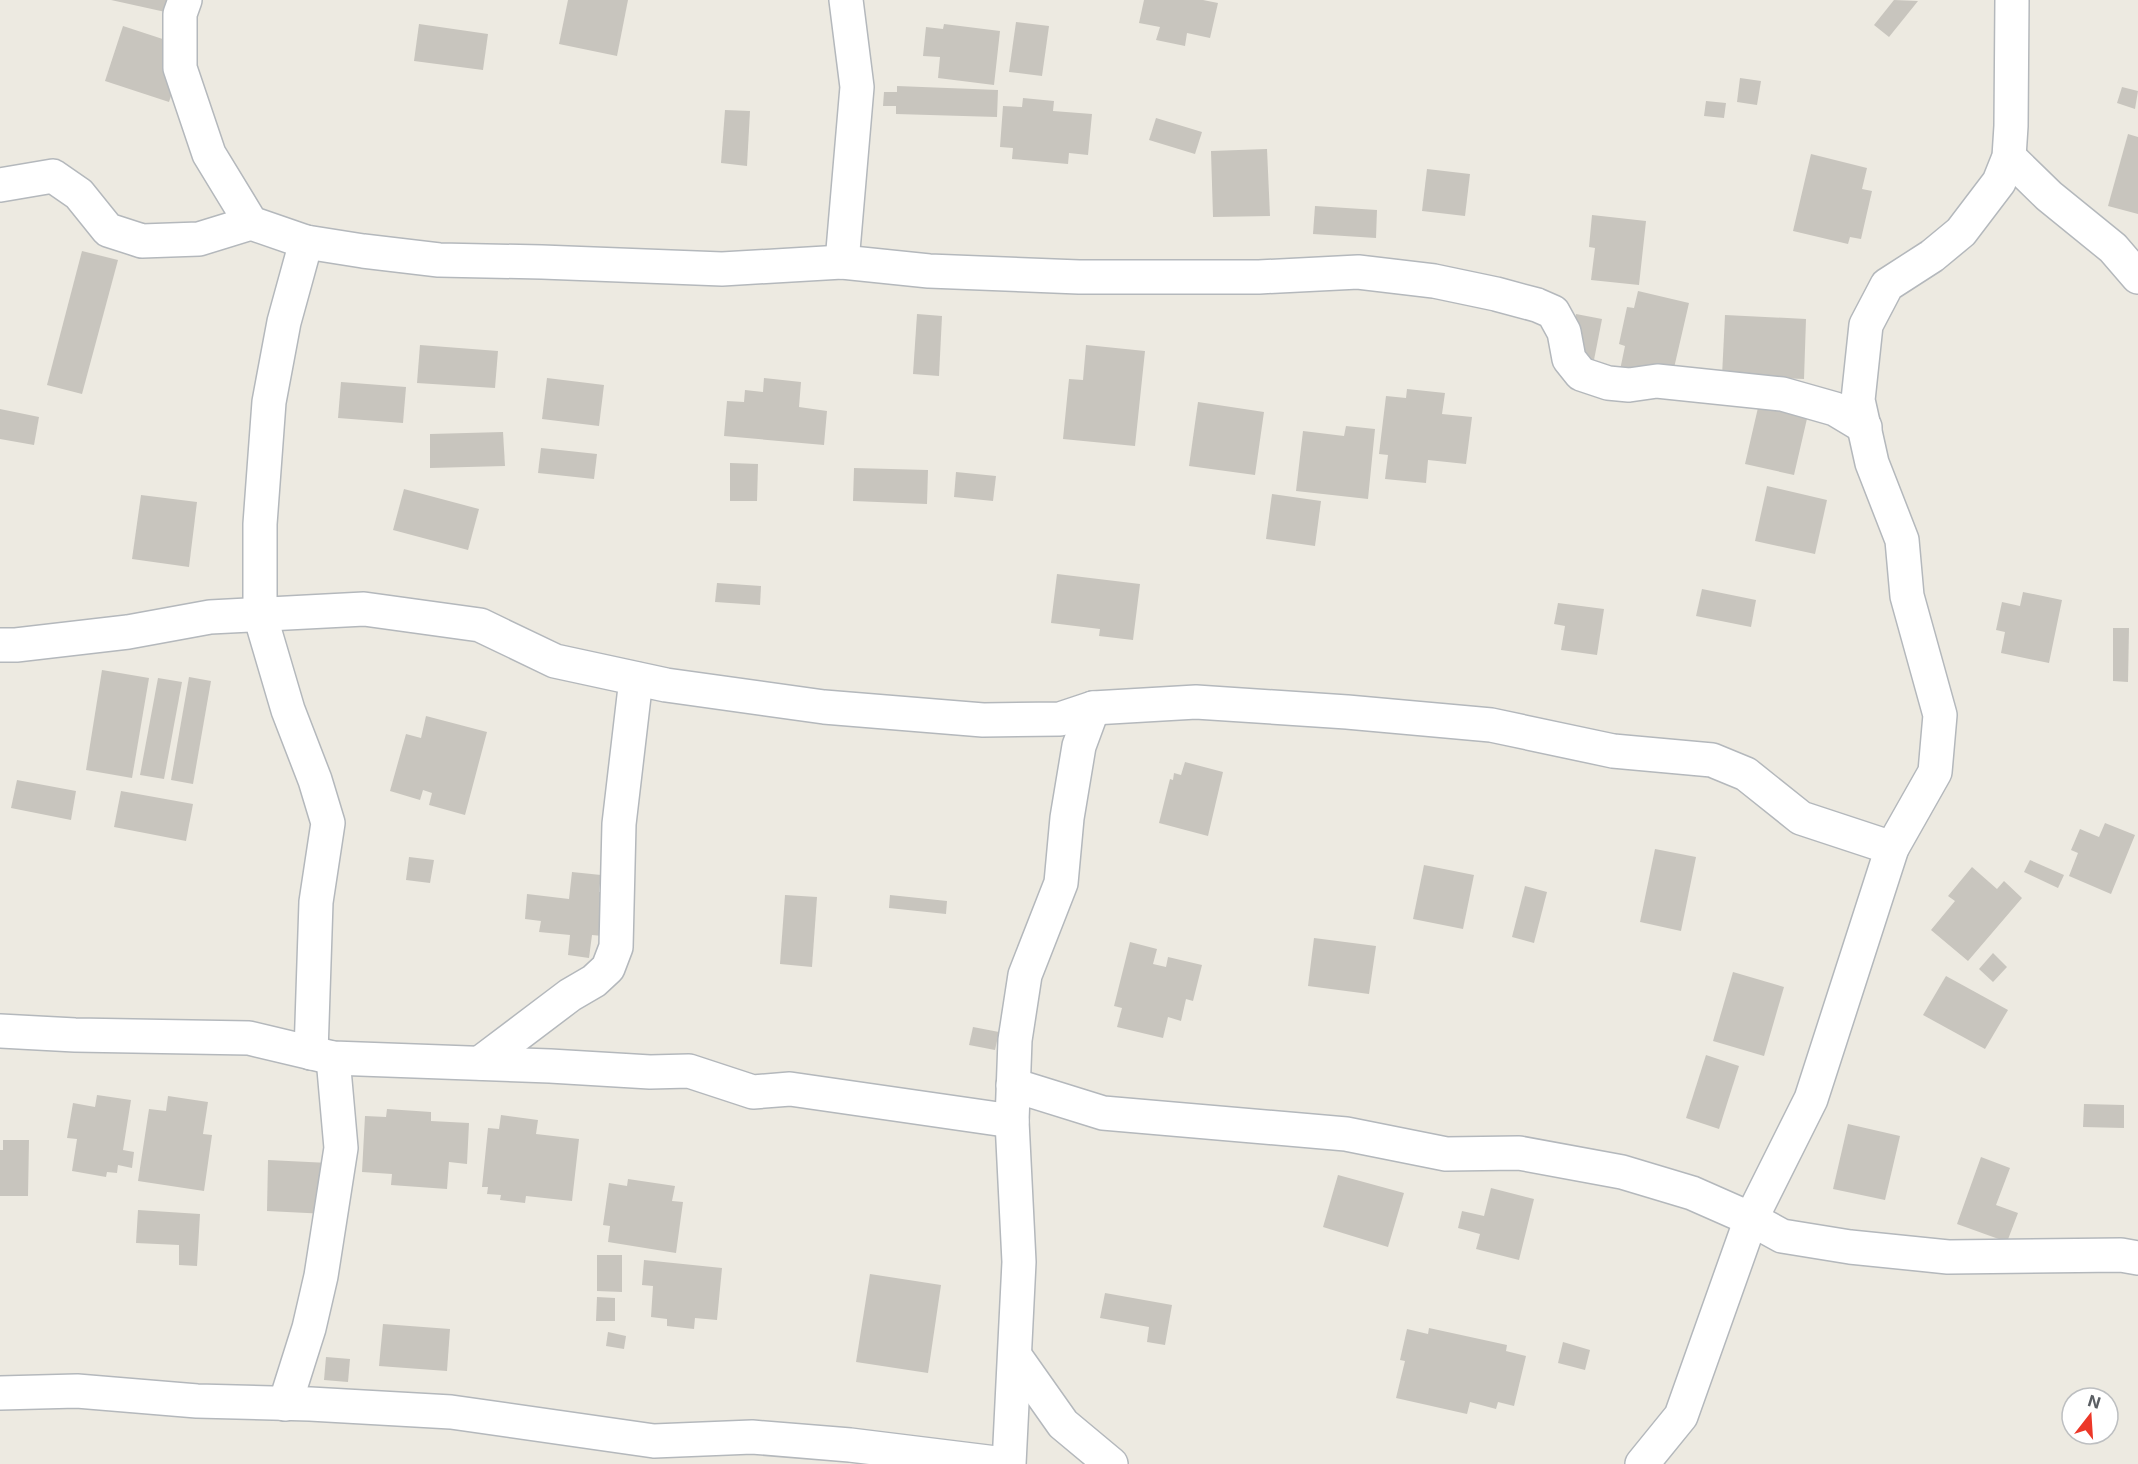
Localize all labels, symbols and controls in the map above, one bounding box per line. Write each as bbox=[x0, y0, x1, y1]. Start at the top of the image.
north arrow bbox=[2060, 1386, 2120, 1446]
text: N bbox=[2086, 1390, 2103, 1413]

